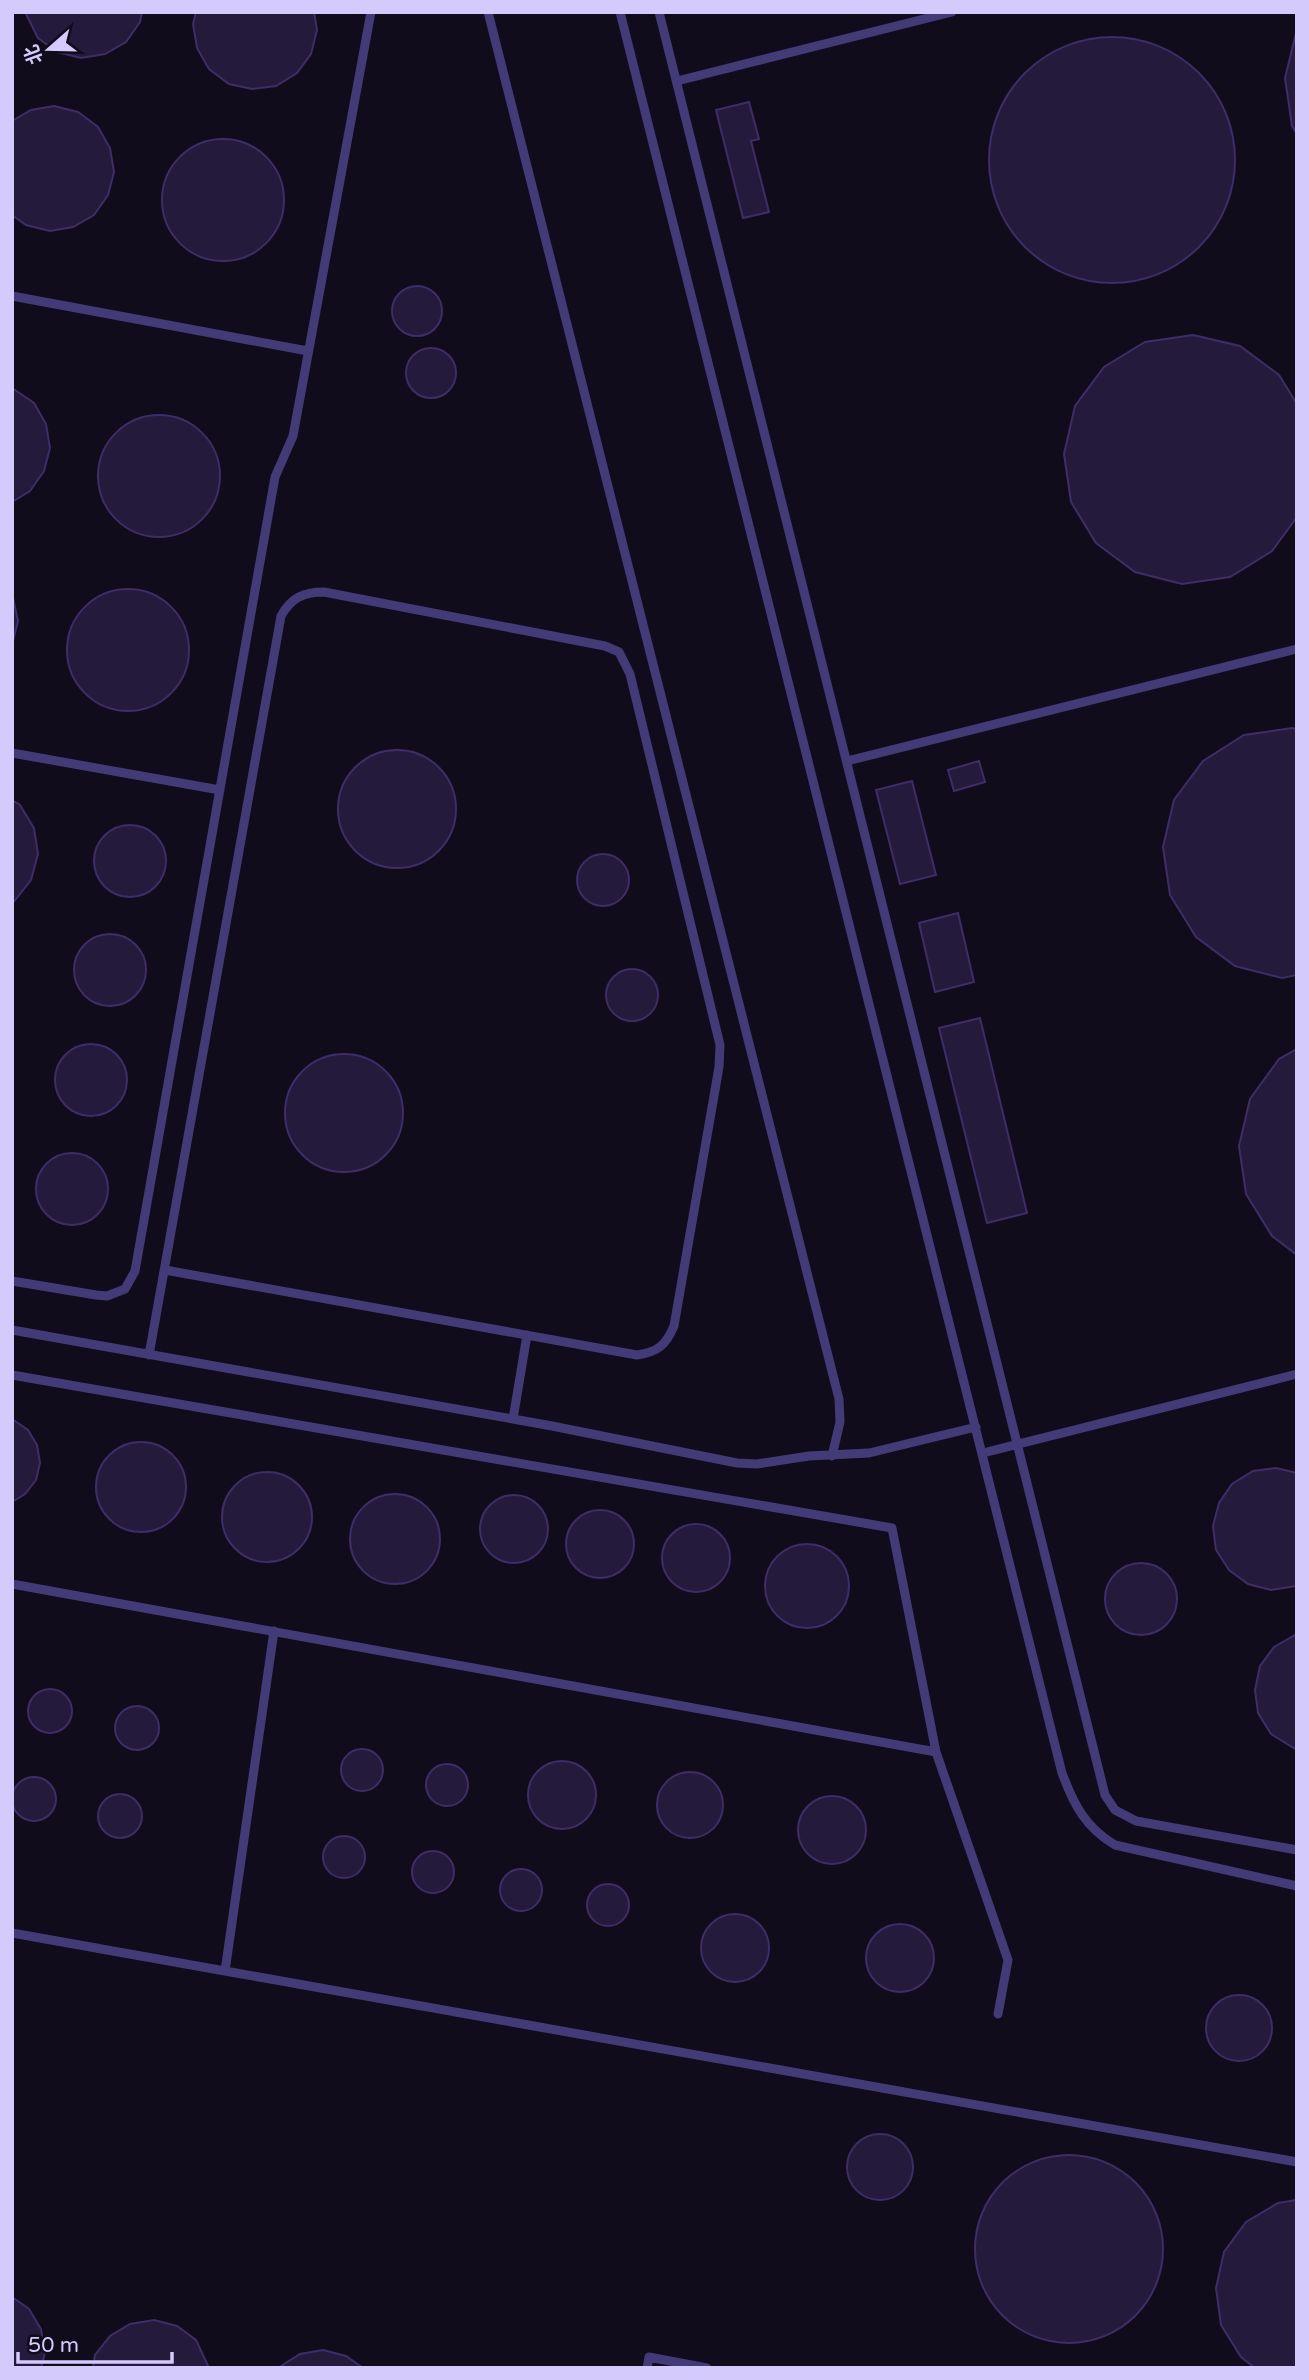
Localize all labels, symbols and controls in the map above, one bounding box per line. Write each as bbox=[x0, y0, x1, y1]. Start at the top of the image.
north arrow bbox=[14, 14, 84, 84]
text: 北 bbox=[20, 42, 48, 67]
scale bar bbox=[18, 2320, 172, 2364]
text: 50 m bbox=[28, 2333, 79, 2358]

